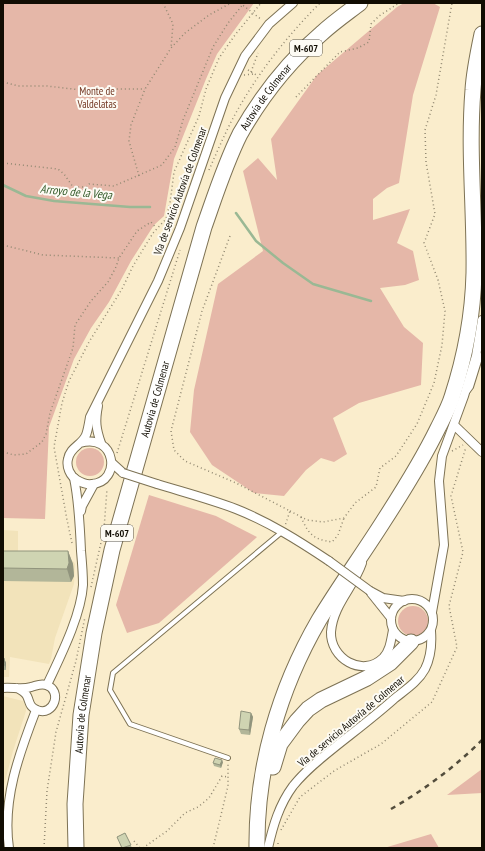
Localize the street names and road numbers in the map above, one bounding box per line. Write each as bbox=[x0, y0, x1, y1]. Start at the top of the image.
road number: M-607 bbox=[290, 40, 322, 56]
street label: Autovía de Colmenar bbox=[237, 61, 294, 133]
street label: Vía de servicio Autovía de Colmenar bbox=[150, 125, 210, 258]
street label: Autovía de Colmenar bbox=[137, 359, 172, 439]
road number: M-607 bbox=[101, 525, 133, 541]
street label: Vía de servicio Autovía de Colmenar bbox=[294, 672, 407, 770]
street label: Autovía de Colmenar bbox=[71, 674, 94, 754]

